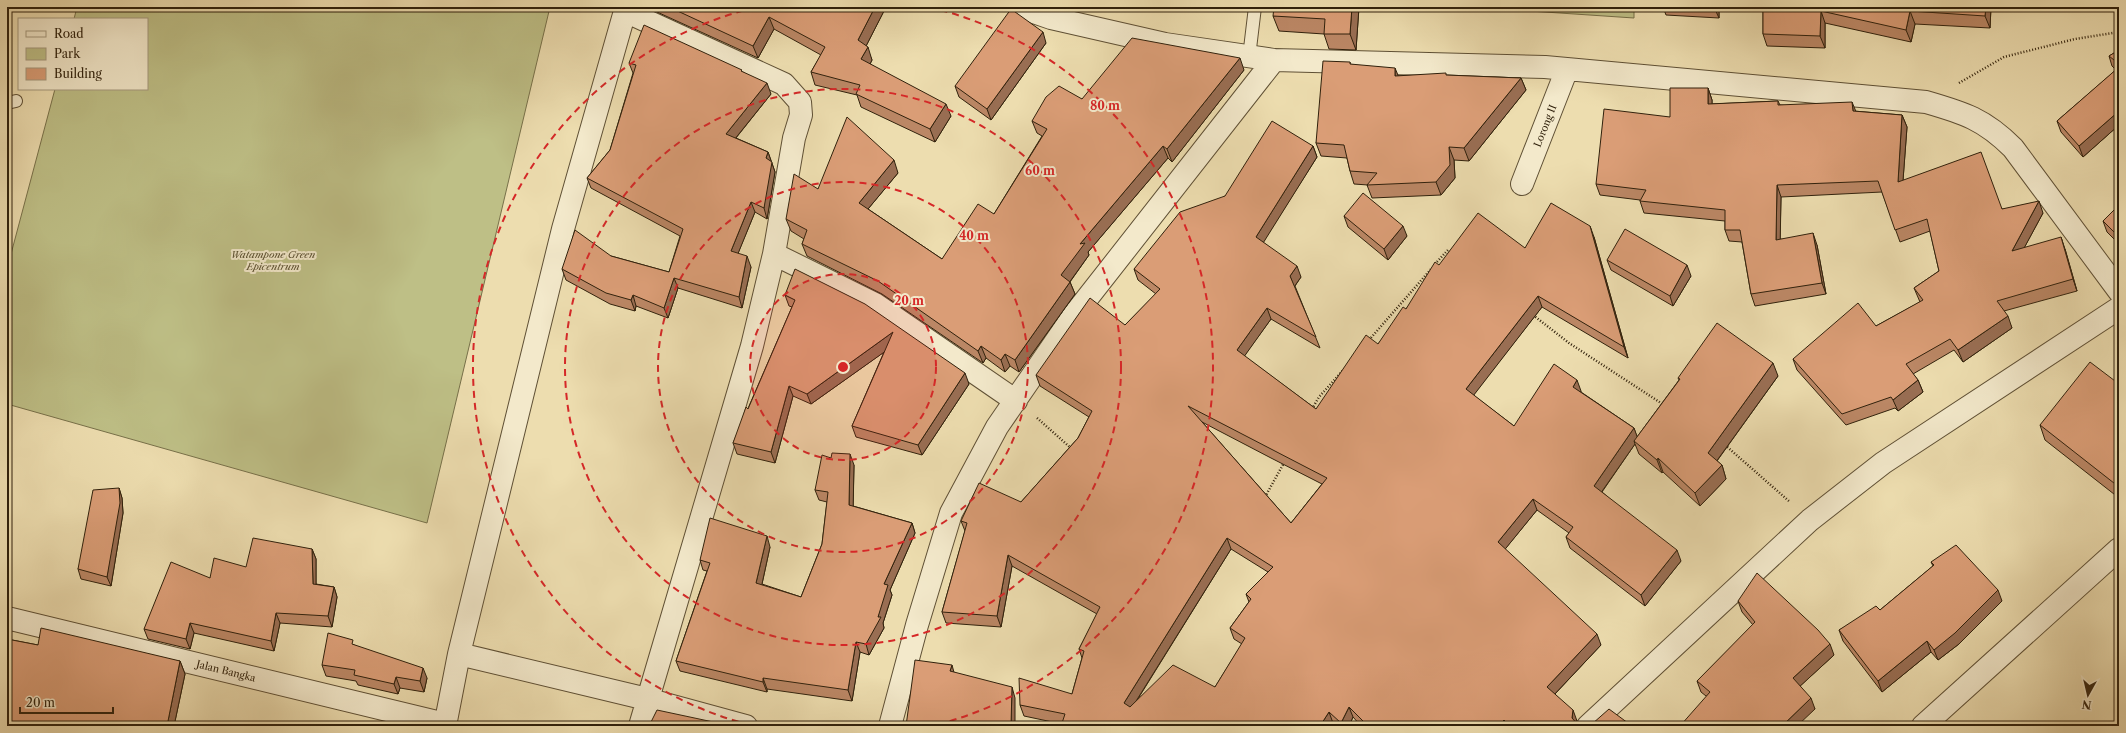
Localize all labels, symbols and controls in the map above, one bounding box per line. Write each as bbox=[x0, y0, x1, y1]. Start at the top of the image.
legend bbox=[18, 18, 148, 90]
text: Road bbox=[54, 26, 84, 41]
text: Park bbox=[54, 46, 81, 61]
text: Building bbox=[54, 66, 102, 81]
text: 80 m bbox=[1090, 98, 1120, 113]
street label: Lorong II bbox=[1531, 103, 1559, 149]
text: 60 m bbox=[1025, 163, 1055, 178]
text: 40 m bbox=[959, 228, 989, 243]
park label: Watampone Green Epicentrum bbox=[231, 248, 315, 273]
text: 20 m bbox=[894, 293, 924, 308]
centre of rings bbox=[836, 360, 850, 374]
street label: Jalan Bangka bbox=[193, 657, 258, 685]
north arrow bbox=[2068, 675, 2108, 715]
scale bar bbox=[20, 689, 113, 715]
text: 20 m bbox=[26, 695, 55, 710]
text: N bbox=[2080, 697, 2092, 712]

